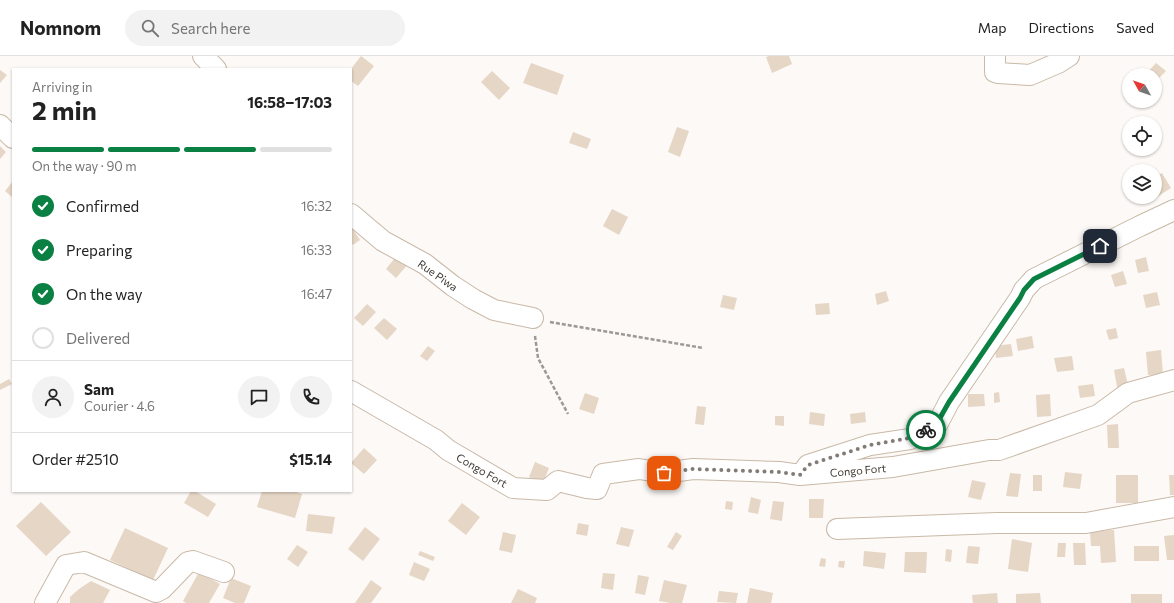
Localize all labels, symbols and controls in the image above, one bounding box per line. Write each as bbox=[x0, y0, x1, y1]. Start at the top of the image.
search box bbox=[125, 10, 405, 46]
text: Nomnom bbox=[20, 16, 101, 39]
icon: search bbox=[139, 17, 161, 39]
text: Search here bbox=[171, 19, 250, 37]
text: Map bbox=[978, 19, 1007, 36]
text: Directions bbox=[1029, 19, 1094, 36]
text: Saved bbox=[1116, 19, 1154, 36]
north arrow bbox=[1122, 68, 1162, 108]
map controls bbox=[1122, 68, 1162, 204]
text: Arriving in bbox=[32, 79, 92, 95]
text: 16:58–17:03 bbox=[247, 93, 332, 111]
text: 2 min bbox=[32, 94, 97, 125]
button: locate bbox=[1122, 116, 1162, 156]
text: On the way · 90 m bbox=[32, 158, 137, 174]
button: layers bbox=[1122, 164, 1162, 204]
icon: check bbox=[32, 195, 54, 217]
text: Confirmed bbox=[66, 197, 139, 215]
text: 16:32 bbox=[301, 198, 332, 214]
pin bbox=[1083, 229, 1117, 263]
icon: home bbox=[1089, 235, 1111, 257]
icon: check bbox=[32, 239, 54, 261]
text: Preparing bbox=[66, 241, 132, 259]
text: 16:33 bbox=[301, 242, 332, 258]
street label: Rue Piwa bbox=[416, 257, 460, 293]
icon: check bbox=[32, 283, 54, 305]
text: On the way bbox=[66, 285, 143, 303]
text: 16:47 bbox=[301, 286, 332, 302]
text: Delivered bbox=[66, 329, 130, 347]
button: person bbox=[32, 376, 74, 418]
button: chat bbox=[238, 376, 280, 418]
button: phone bbox=[290, 376, 332, 418]
text: Sam bbox=[84, 380, 114, 398]
text: Courier · 4.6 bbox=[84, 398, 155, 414]
courier bbox=[906, 410, 946, 450]
icon: bike bbox=[915, 419, 937, 441]
text: Order #2510 bbox=[32, 450, 119, 468]
text: $15.14 bbox=[289, 450, 332, 468]
street label: Congo Fort bbox=[454, 450, 510, 490]
pin bbox=[647, 456, 681, 490]
street label: Congo Fort bbox=[829, 461, 887, 479]
icon: bag bbox=[653, 462, 675, 484]

